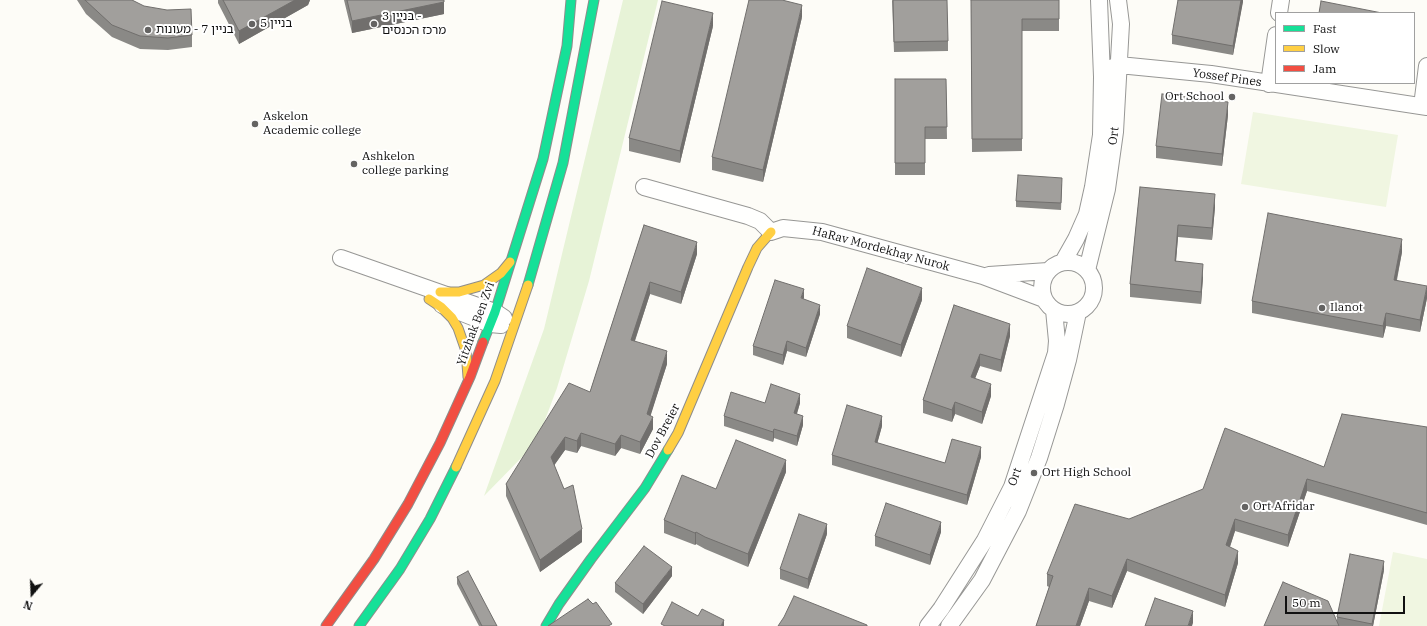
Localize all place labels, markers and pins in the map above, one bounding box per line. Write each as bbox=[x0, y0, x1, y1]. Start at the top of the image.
place label: בניין 3 - מרכז הכנסים bbox=[382, 10, 446, 38]
place label: בניין 5 bbox=[260, 17, 292, 31]
marker: בניין 5 bbox=[247, 19, 257, 29]
marker: בניין 3 - מרכז הכנסים bbox=[369, 19, 379, 29]
place label: בניין 7 - מעונות bbox=[156, 23, 234, 37]
marker: בניין 7 - מעונות bbox=[143, 25, 153, 35]
place label: Ort School bbox=[1165, 90, 1224, 104]
marker: Ort School bbox=[1227, 92, 1237, 102]
place label: Askelon Academic college bbox=[263, 110, 361, 138]
marker: Askelon Academic college bbox=[250, 119, 260, 129]
place label: Ashkelon college parking bbox=[362, 150, 448, 178]
marker: Ashkelon college parking bbox=[349, 159, 359, 169]
place label: Ilanot bbox=[1330, 301, 1363, 315]
marker: Ilanot bbox=[1317, 303, 1327, 313]
place label: Ort High School bbox=[1042, 466, 1131, 480]
marker: Ort High School bbox=[1029, 468, 1039, 478]
place label: Ort Afridar bbox=[1253, 500, 1315, 514]
marker: Ort Afridar bbox=[1240, 502, 1250, 512]

